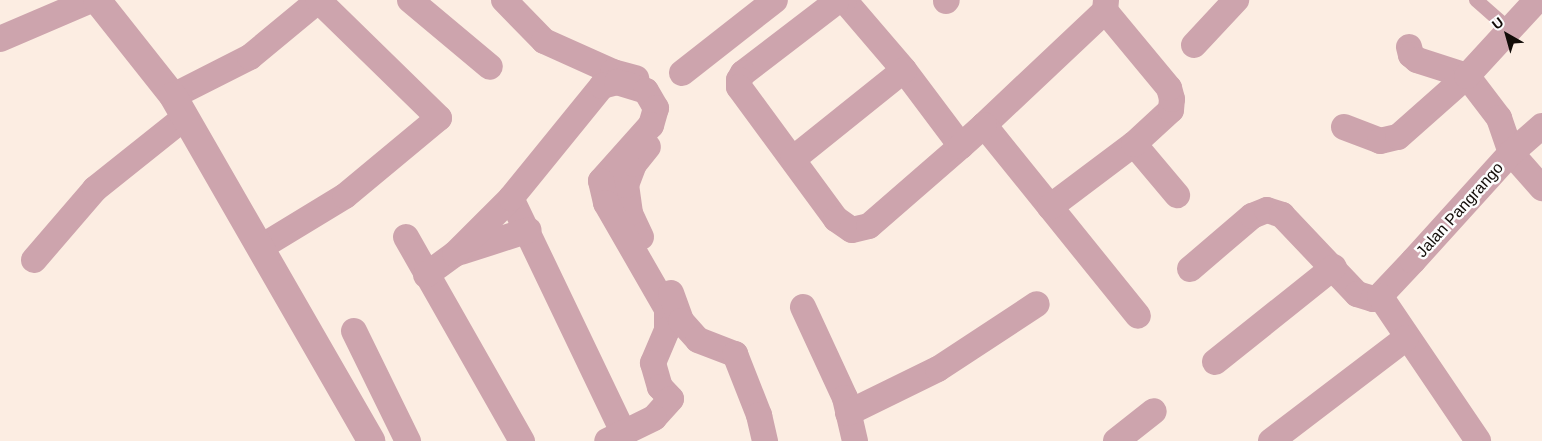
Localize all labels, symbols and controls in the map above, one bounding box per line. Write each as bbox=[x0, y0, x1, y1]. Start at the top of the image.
north arrow bbox=[1482, 10, 1532, 60]
text: U bbox=[1489, 14, 1507, 33]
street label: Jalan Pangrango bbox=[1412, 159, 1508, 261]

